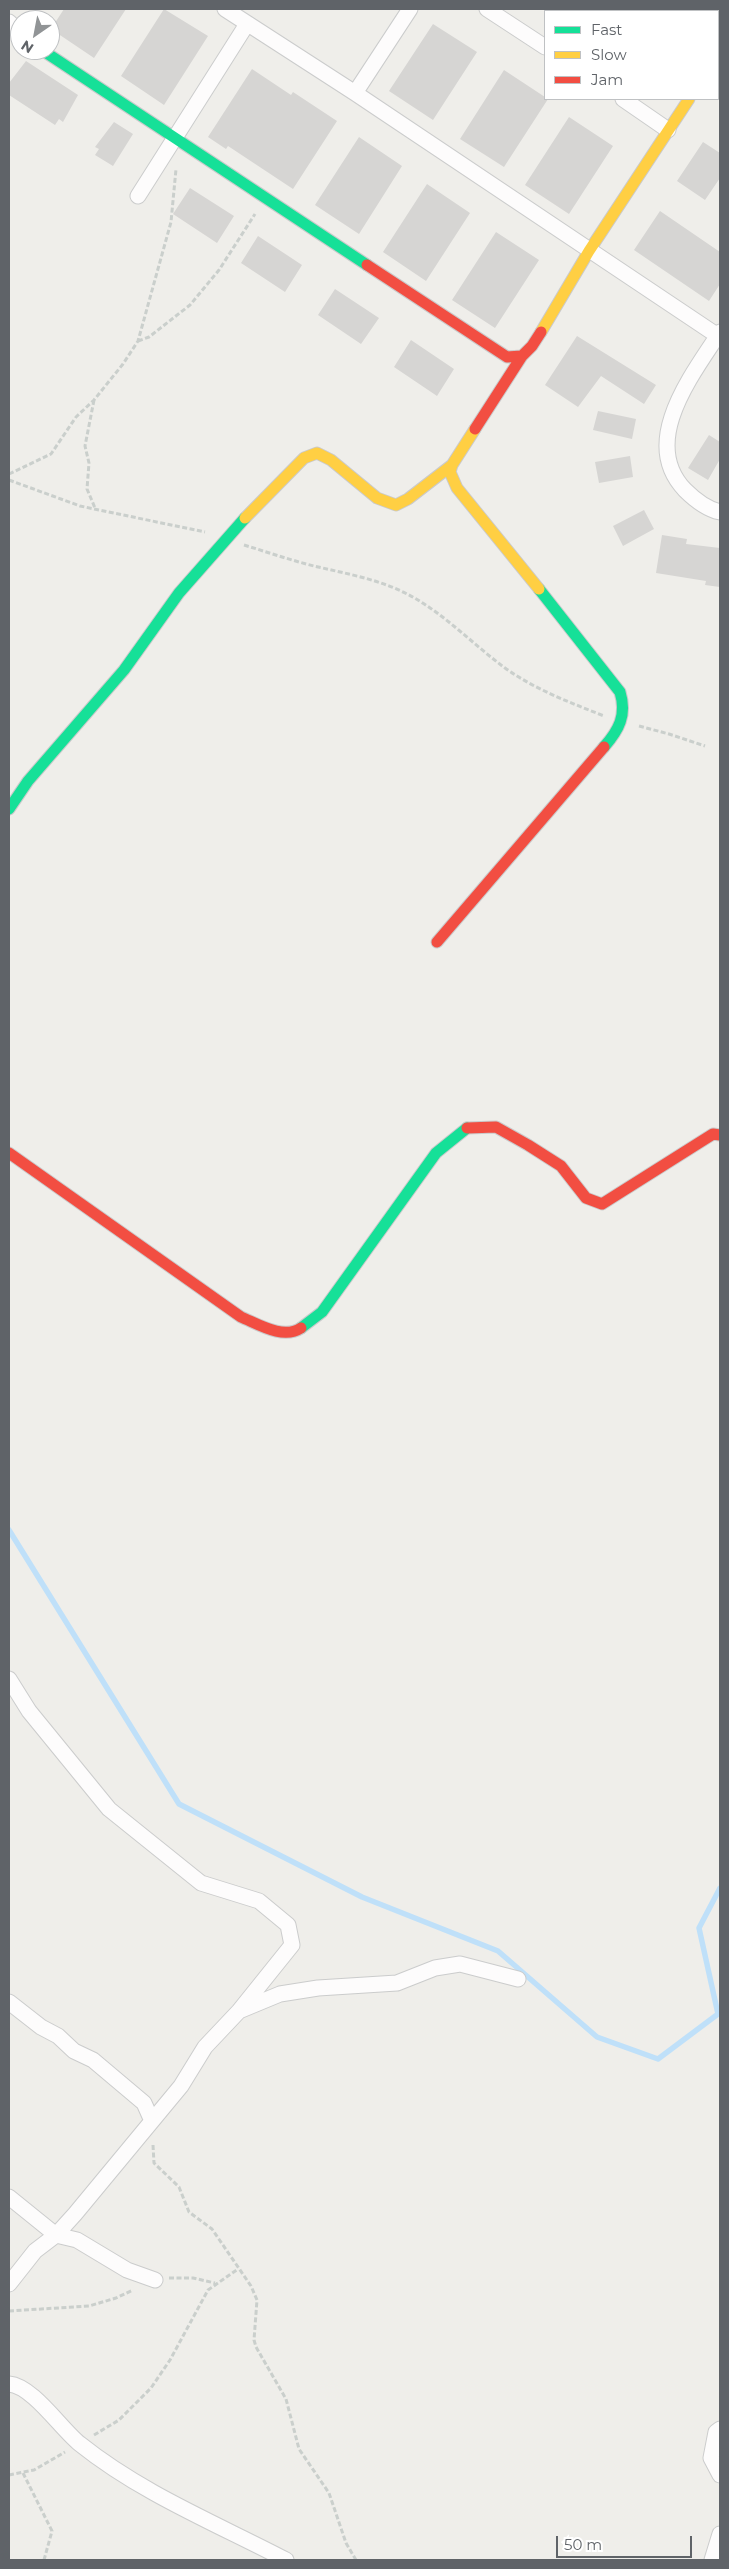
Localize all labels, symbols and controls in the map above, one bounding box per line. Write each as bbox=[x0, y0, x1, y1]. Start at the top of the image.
north arrow bbox=[10, 10, 60, 60]
legend bbox=[544, 10, 719, 100]
text: Fast bbox=[591, 20, 622, 39]
text: N bbox=[18, 36, 37, 57]
text: Slow bbox=[591, 45, 627, 64]
text: Jam bbox=[591, 70, 623, 89]
scale bar bbox=[559, 2526, 695, 2558]
text: 50 m bbox=[564, 2535, 602, 2554]

